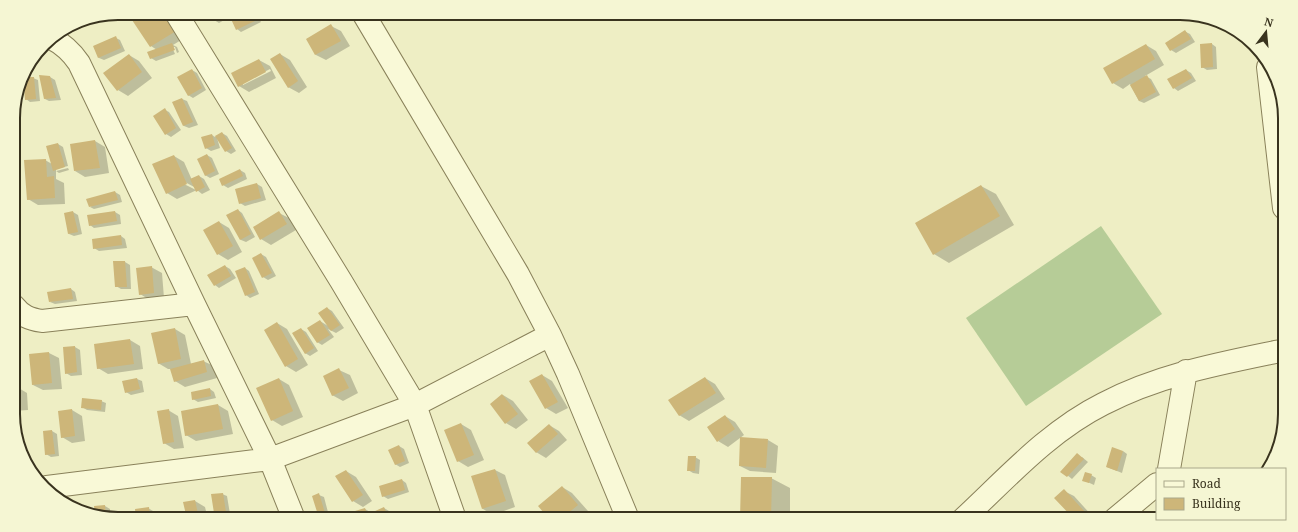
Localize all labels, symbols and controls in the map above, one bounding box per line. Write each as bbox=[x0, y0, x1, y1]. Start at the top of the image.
north arrow bbox=[1246, 12, 1286, 52]
text: N bbox=[1263, 14, 1275, 30]
legend bbox=[1156, 468, 1286, 520]
text: Road bbox=[1192, 475, 1222, 492]
text: Building bbox=[1192, 495, 1241, 512]

